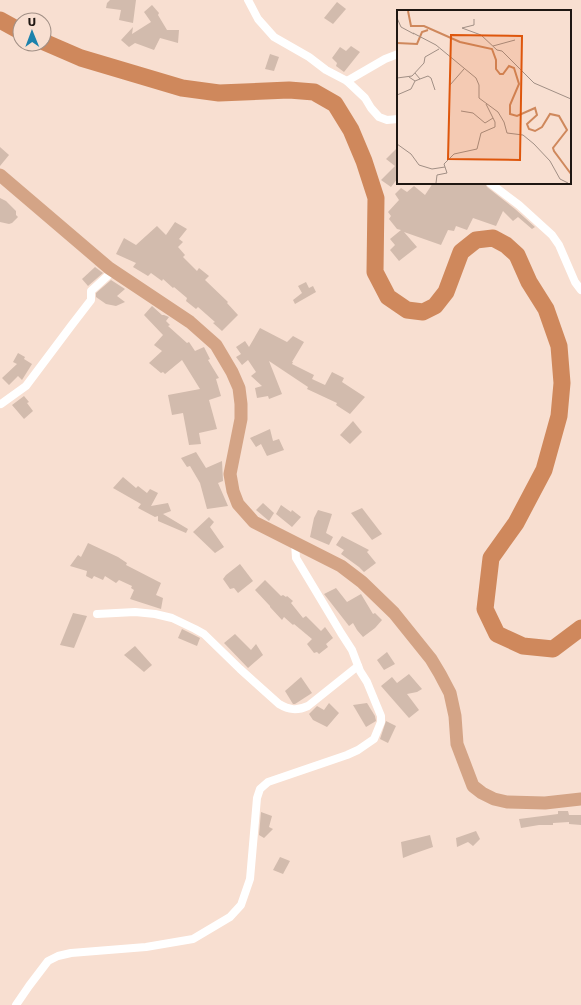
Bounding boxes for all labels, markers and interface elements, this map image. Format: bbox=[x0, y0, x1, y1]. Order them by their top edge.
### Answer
inset map bbox=[397, 10, 571, 184]
north arrow bbox=[12, 12, 52, 52]
text: U bbox=[27, 16, 36, 29]

